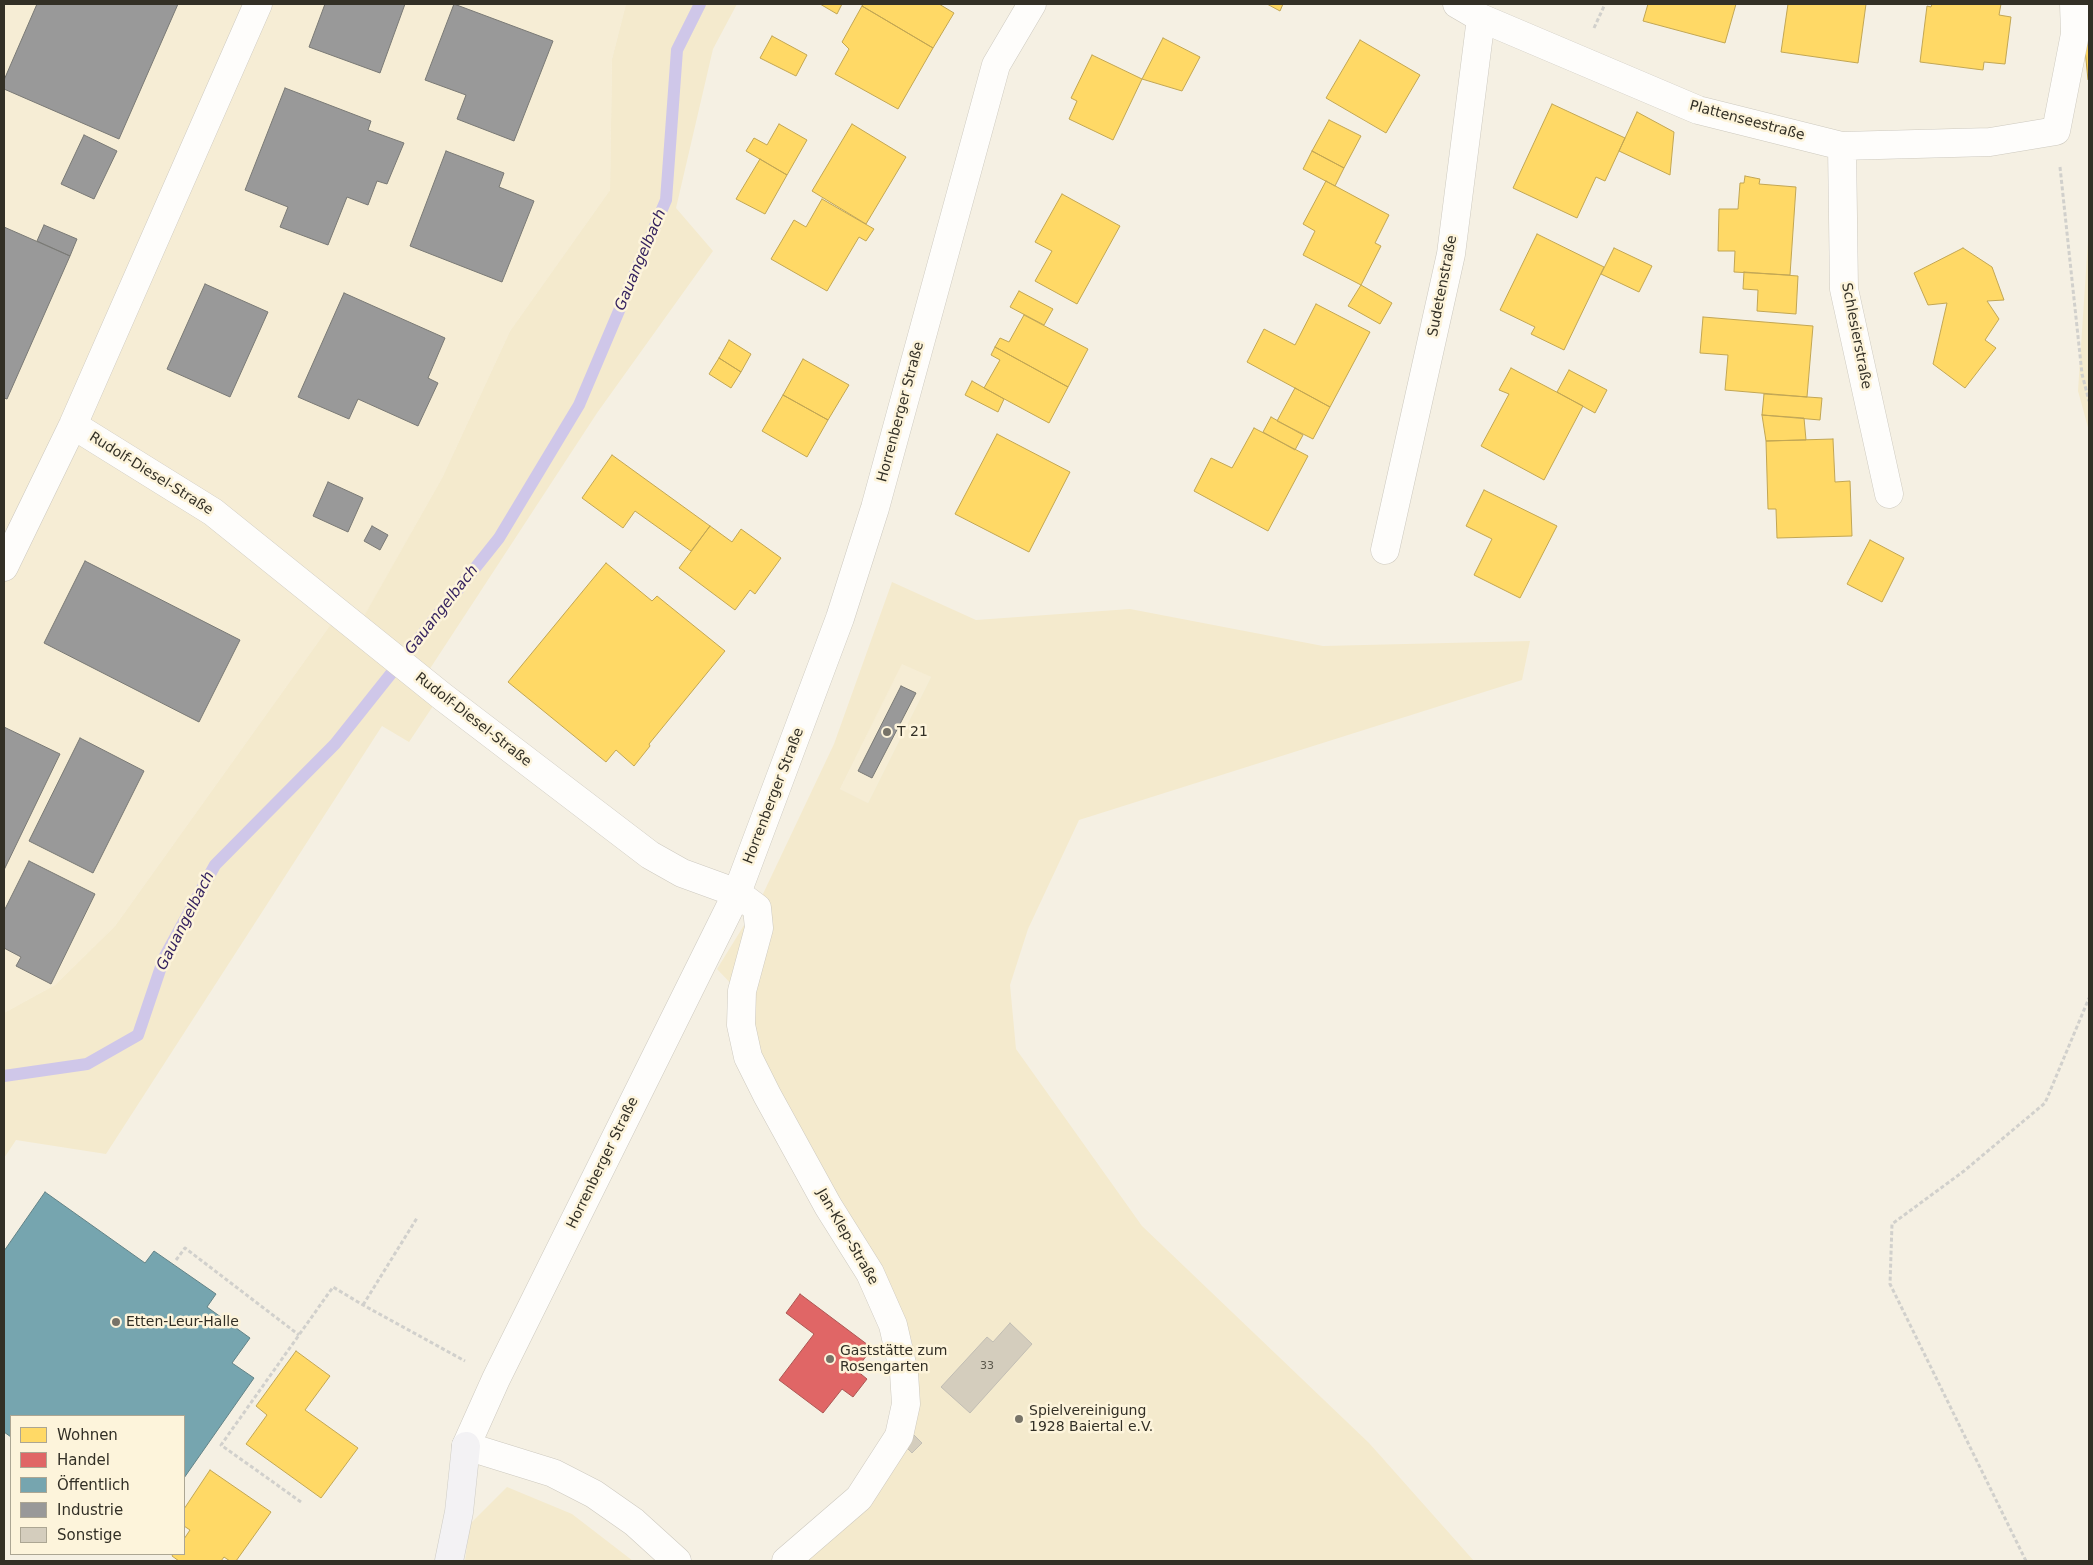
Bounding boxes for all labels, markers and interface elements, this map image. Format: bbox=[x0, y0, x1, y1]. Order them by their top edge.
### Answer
street label: Plattenseestraße bbox=[1688, 98, 1806, 144]
water label: Gauangelbach bbox=[612, 207, 670, 313]
street label: Sudetenstraße bbox=[1425, 234, 1461, 338]
street label: Schlesierstraße bbox=[1837, 281, 1875, 391]
street label: Horrenberger Straße bbox=[874, 340, 928, 484]
street label: Rudolf-Diesel-Straße bbox=[86, 429, 216, 519]
water label: Gauangelbach bbox=[402, 562, 482, 658]
street label: Rudolf-Diesel-Straße bbox=[412, 669, 534, 771]
place label: T 21 bbox=[897, 724, 928, 740]
street label: Horrenberger Straße bbox=[740, 726, 808, 866]
marker: T 21 bbox=[881, 726, 893, 738]
water label: Gauangelbach bbox=[153, 869, 219, 973]
street label: Horrenberger Straße bbox=[564, 1094, 642, 1232]
street label: Jan-Klep-Straße bbox=[813, 1186, 881, 1288]
place label: Etten-Leur-Halle bbox=[126, 1314, 239, 1330]
marker: Etten-Leur-Halle bbox=[110, 1316, 122, 1328]
place label: Gaststätte zum Rosengarten bbox=[840, 1343, 947, 1375]
marker: Gaststätte zum Rosengarten bbox=[824, 1353, 836, 1365]
house number: 33 bbox=[980, 1359, 994, 1373]
place label: Spielvereinigung 1928 Baiertal e.V. bbox=[1029, 1403, 1153, 1435]
marker: Spielvereinigung 1928 Baiertal e.V. bbox=[1013, 1413, 1025, 1425]
legend bbox=[10, 1415, 185, 1555]
text: Wohnen bbox=[57, 1426, 118, 1444]
text: Handel bbox=[57, 1451, 110, 1469]
text: Öffentlich bbox=[57, 1476, 130, 1494]
text: Industrie bbox=[57, 1501, 123, 1519]
text: Sonstige bbox=[57, 1526, 122, 1544]

